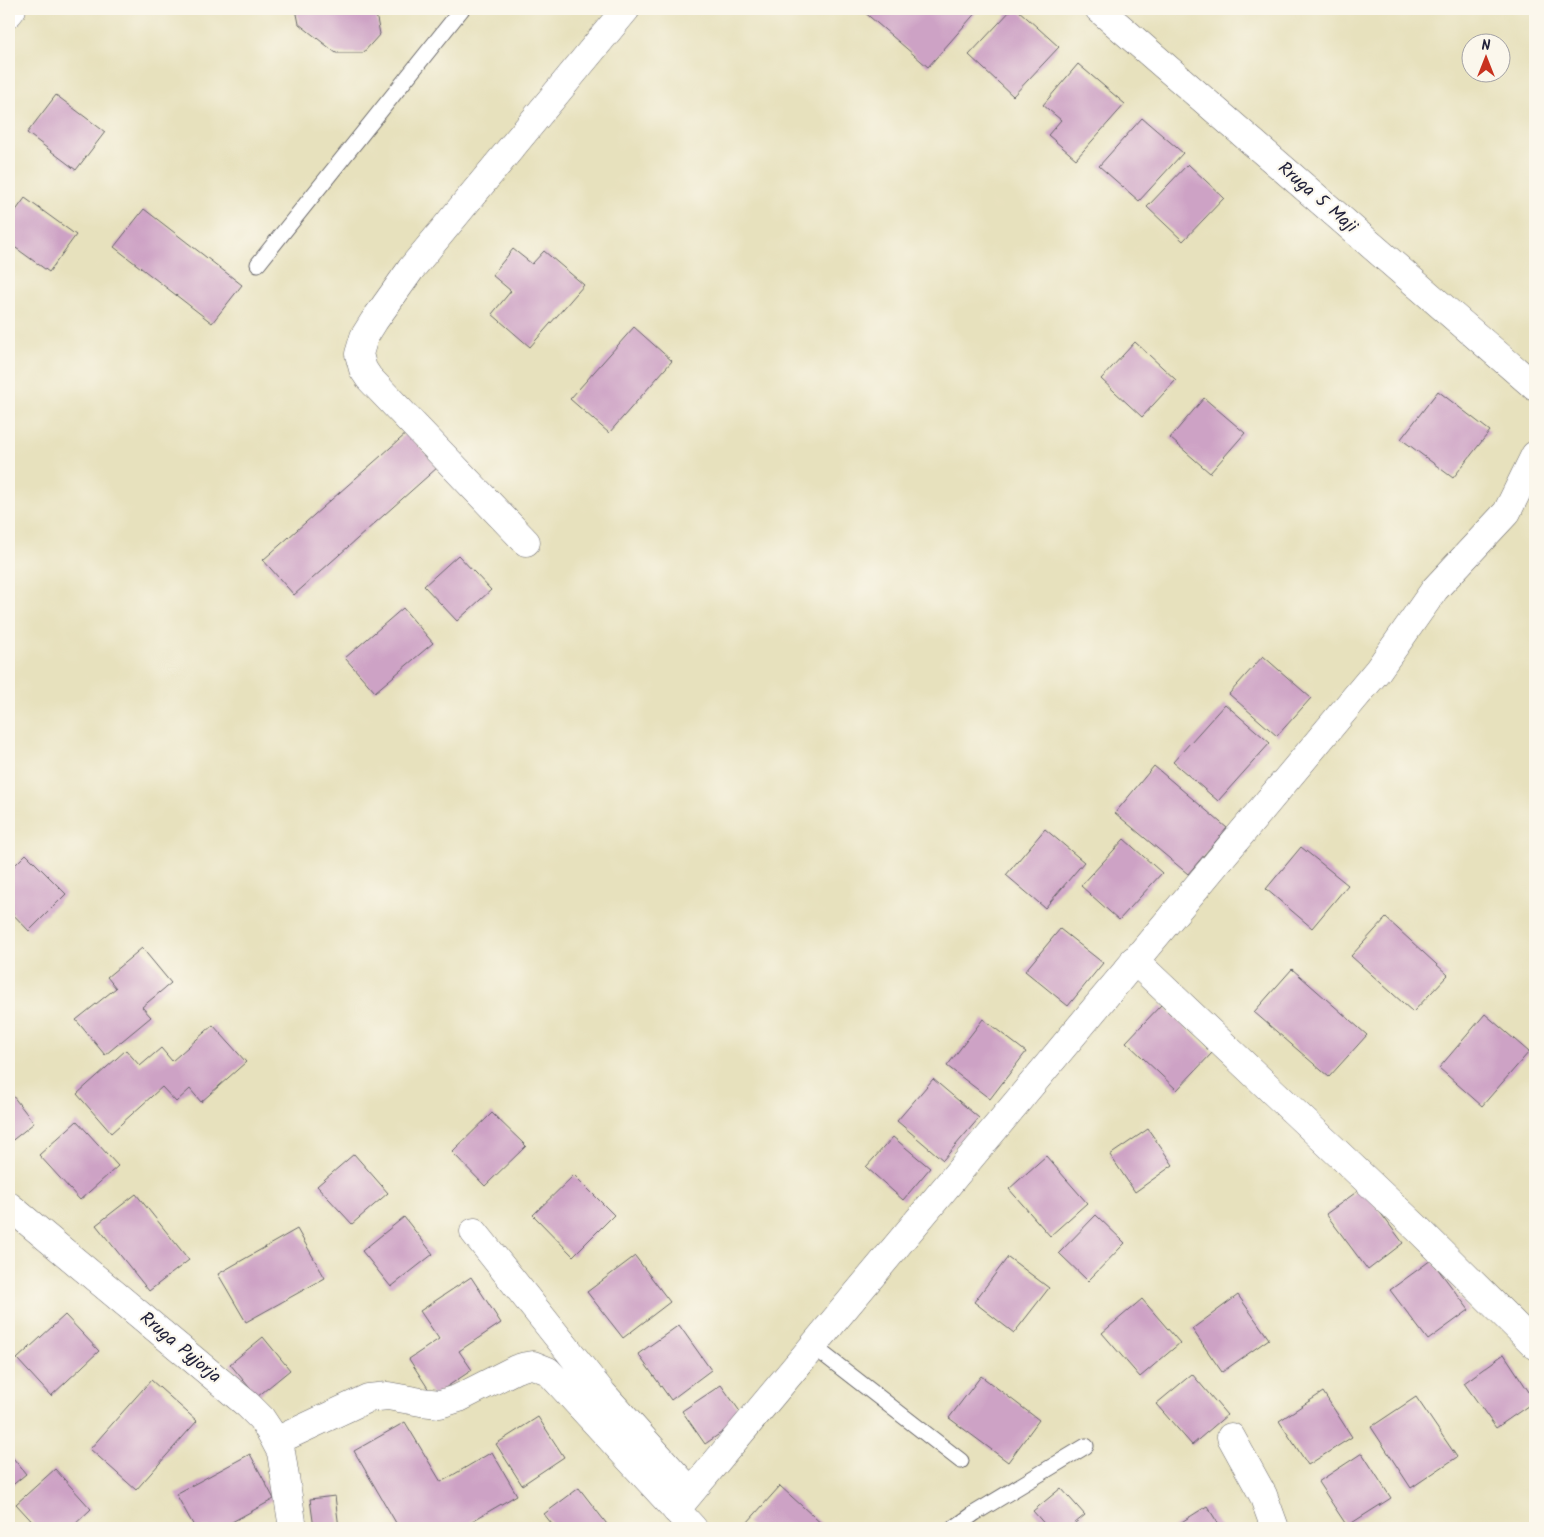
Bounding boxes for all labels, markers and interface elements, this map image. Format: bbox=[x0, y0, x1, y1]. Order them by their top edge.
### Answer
north arrow bbox=[1462, 32, 1512, 82]
text: N bbox=[1482, 35, 1491, 57]
street label: Rruga 5 Maji bbox=[1271, 155, 1364, 241]
street label: Rruga Pyjorja bbox=[133, 1305, 227, 1391]

